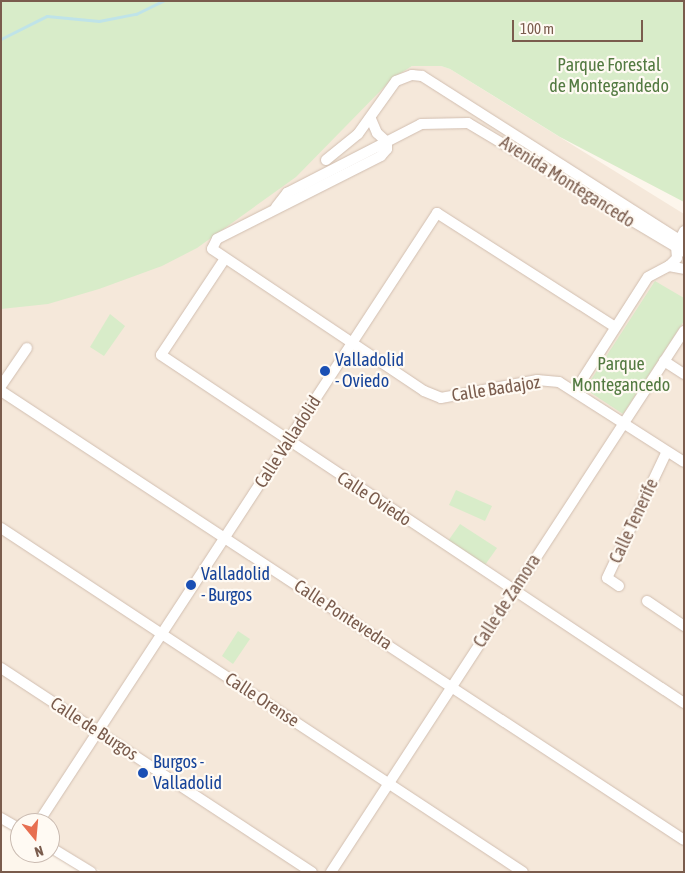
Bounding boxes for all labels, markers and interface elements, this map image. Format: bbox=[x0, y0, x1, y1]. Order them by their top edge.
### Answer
scale bar bbox=[515, 10, 646, 42]
text: 100 m bbox=[520, 20, 554, 37]
park label: Parque Forestal de Montegandedo bbox=[549, 55, 669, 98]
street label: Avenida Montegancedo bbox=[496, 132, 638, 232]
place label: Valladolid - Oviedo bbox=[335, 350, 404, 392]
park label: Parque Montegancedo bbox=[572, 354, 670, 396]
marker: Valladolid - Oviedo bbox=[319, 365, 331, 377]
street label: Calle Badajoz bbox=[450, 371, 542, 407]
street label: Calle Valladolid bbox=[250, 392, 326, 492]
street label: Calle Oviedo bbox=[333, 467, 415, 531]
street label: Calle Tenerife bbox=[605, 475, 663, 567]
street label: Calle de Zamora bbox=[469, 550, 545, 652]
place label: Valladolid - Burgos bbox=[201, 564, 270, 606]
street label: Calle Pontevedra bbox=[290, 575, 396, 655]
marker: Valladolid - Burgos bbox=[185, 579, 197, 591]
street label: Calle Orense bbox=[221, 668, 303, 732]
street label: Calle de Burgos bbox=[46, 693, 142, 765]
place label: Burgos - Valladolid bbox=[153, 752, 222, 794]
marker: Burgos - Valladolid bbox=[137, 767, 149, 779]
north arrow bbox=[10, 813, 60, 863]
text: N bbox=[33, 843, 45, 860]

